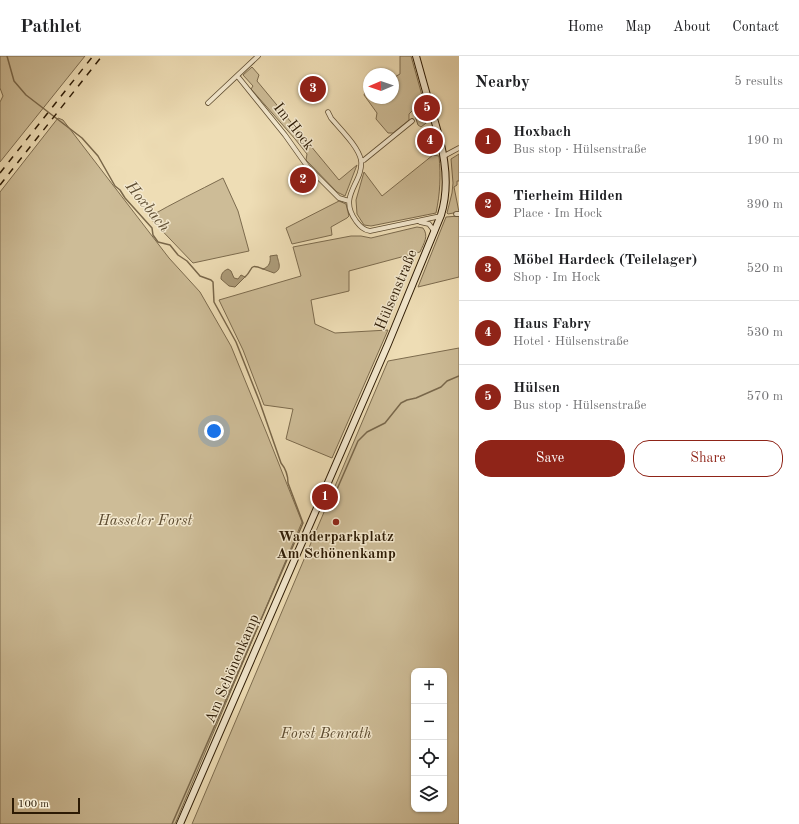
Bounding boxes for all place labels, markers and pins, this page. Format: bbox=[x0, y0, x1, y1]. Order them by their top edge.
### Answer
pin: 3 bbox=[300, 74, 326, 104]
pin: 5 bbox=[414, 93, 440, 123]
pin: 4 bbox=[417, 126, 443, 156]
pin: 2 bbox=[290, 165, 316, 195]
pin: 1 bbox=[312, 482, 338, 512]
marker: Wanderparkplatz Am Schönenkamp bbox=[331, 517, 341, 527]
place label: Wanderparkplatz Am Schönenkamp bbox=[276, 530, 396, 562]

